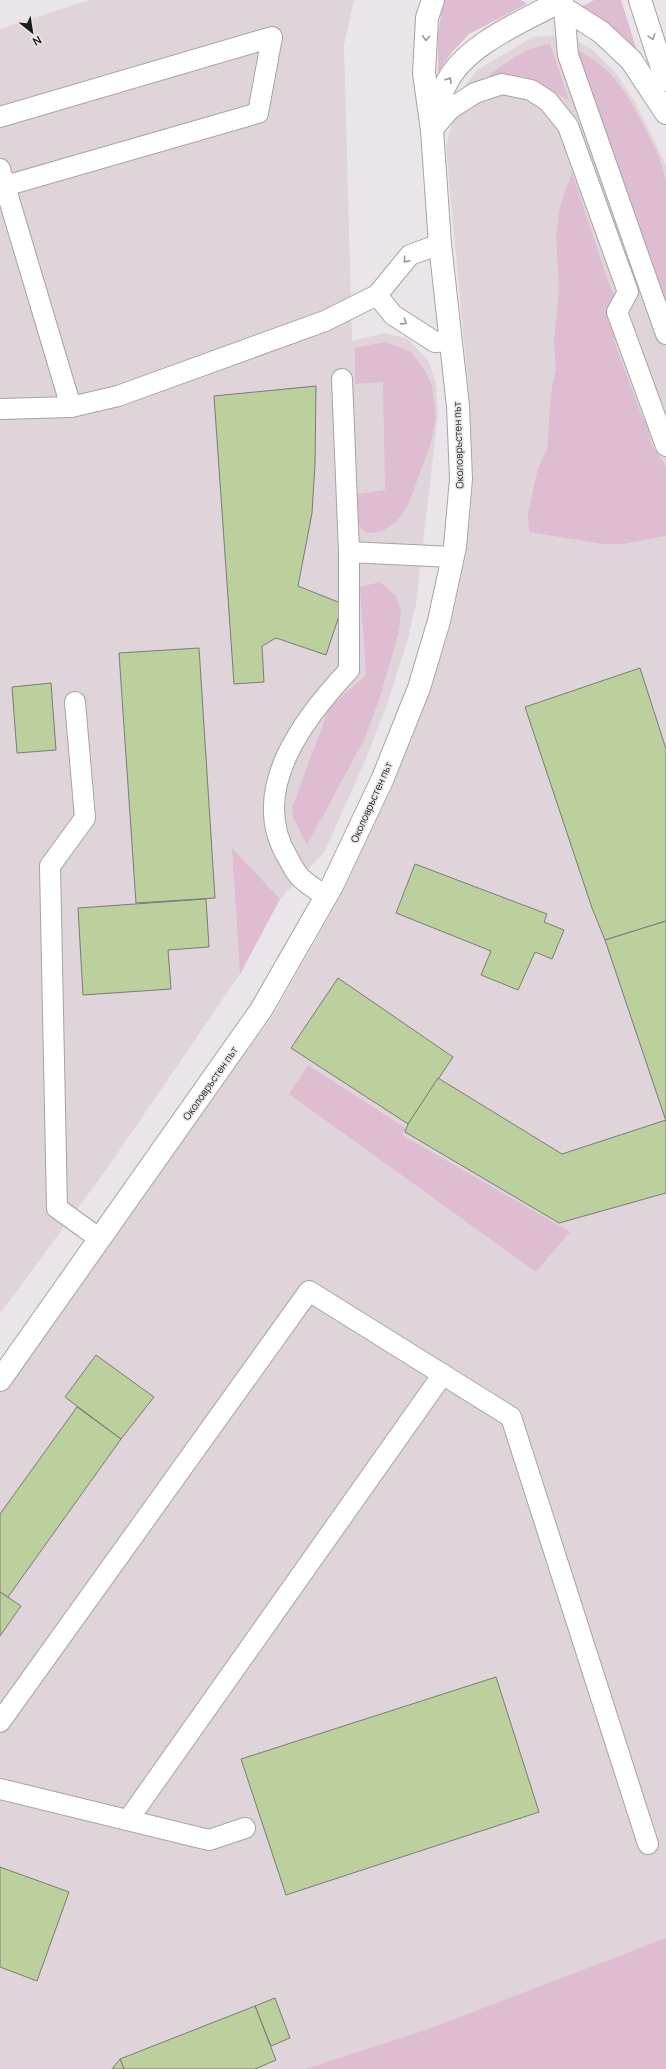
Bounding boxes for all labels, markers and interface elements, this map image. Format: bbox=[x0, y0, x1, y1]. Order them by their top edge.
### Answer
north arrow bbox=[12, 12, 52, 52]
text: N bbox=[30, 33, 44, 50]
one-way arrow bbox=[647, 33, 656, 40]
one-way arrow bbox=[422, 35, 431, 41]
one-way arrow bbox=[444, 77, 452, 84]
one-way arrow bbox=[403, 255, 410, 263]
one-way arrow bbox=[400, 317, 407, 325]
street label: Околовръстен път bbox=[449, 401, 467, 489]
street label: Околовръстен път bbox=[347, 759, 395, 845]
street label: Околовръстен път bbox=[179, 1043, 241, 1123]

